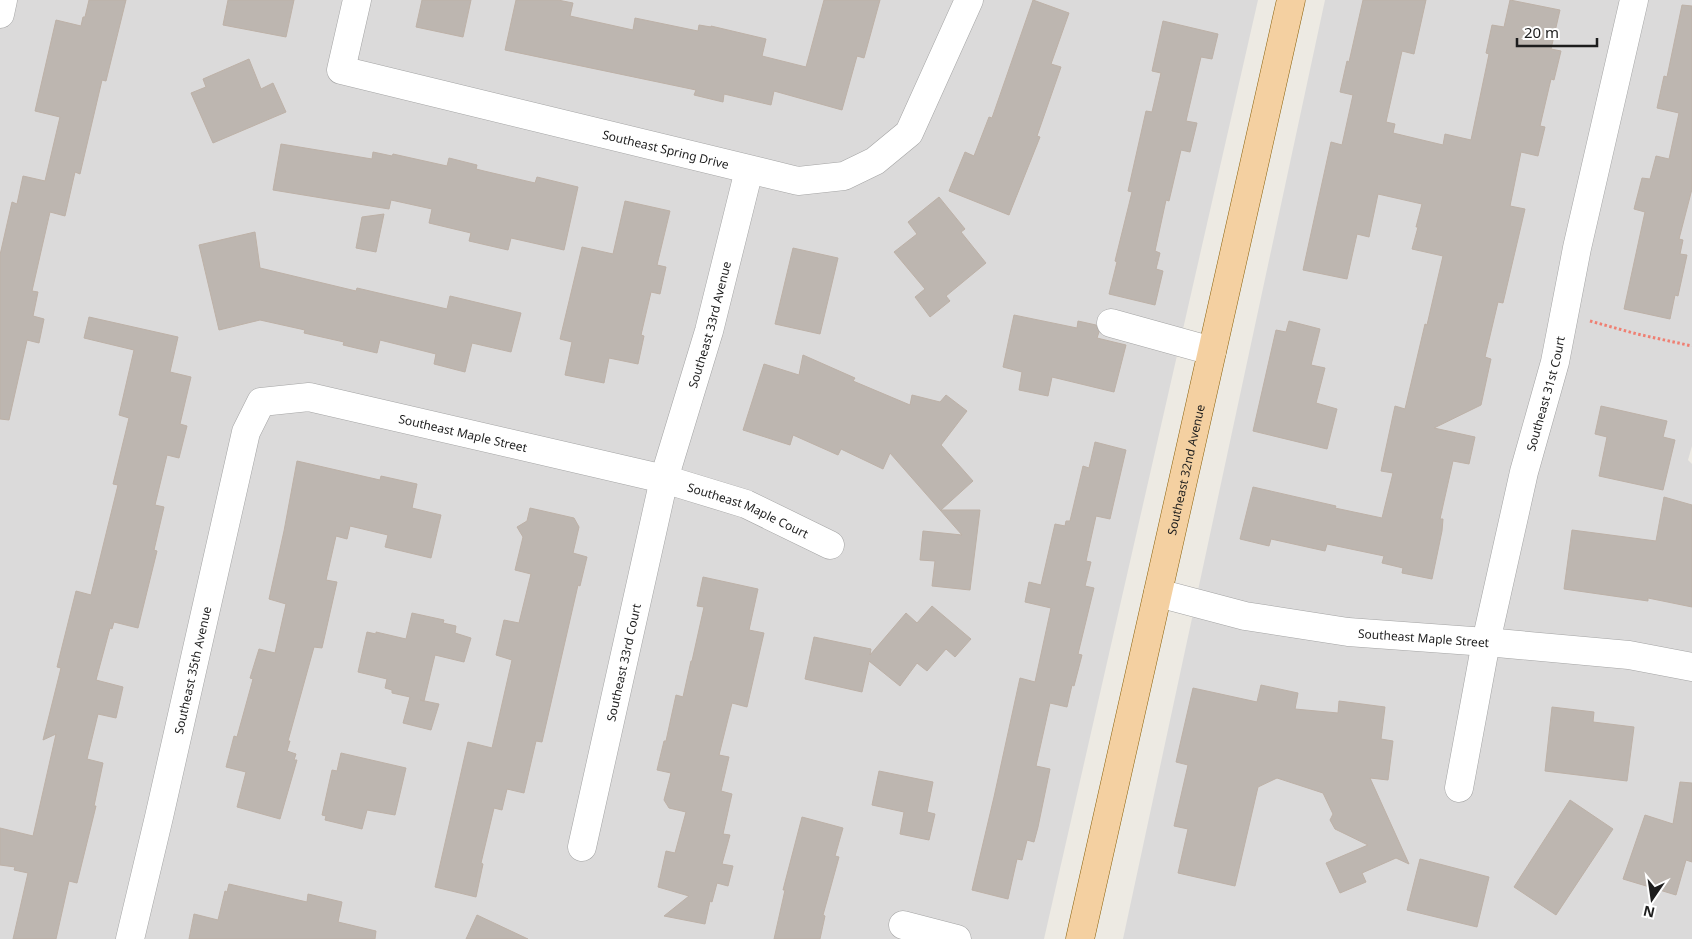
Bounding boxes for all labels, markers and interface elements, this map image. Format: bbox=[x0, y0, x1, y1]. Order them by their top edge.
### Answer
scale bar bbox=[1517, 15, 1597, 47]
text: 20 m bbox=[1524, 22, 1559, 42]
street label: Southeast Spring Drive bbox=[601, 125, 731, 172]
street label: Southeast 33rd Avenue bbox=[684, 259, 735, 390]
street label: Southeast 31st Court bbox=[1522, 334, 1568, 453]
street label: Southeast 32nd Avenue bbox=[1163, 402, 1208, 537]
street label: Southeast Maple Street bbox=[397, 410, 530, 456]
street label: Southeast Maple Court bbox=[685, 478, 812, 542]
street label: Southeast 33rd Court bbox=[602, 601, 645, 723]
street label: Southeast 35th Avenue bbox=[170, 604, 215, 736]
street label: Southeast Maple Street bbox=[1357, 624, 1491, 651]
north arrow bbox=[1627, 874, 1677, 924]
text: N bbox=[1641, 902, 1657, 923]

